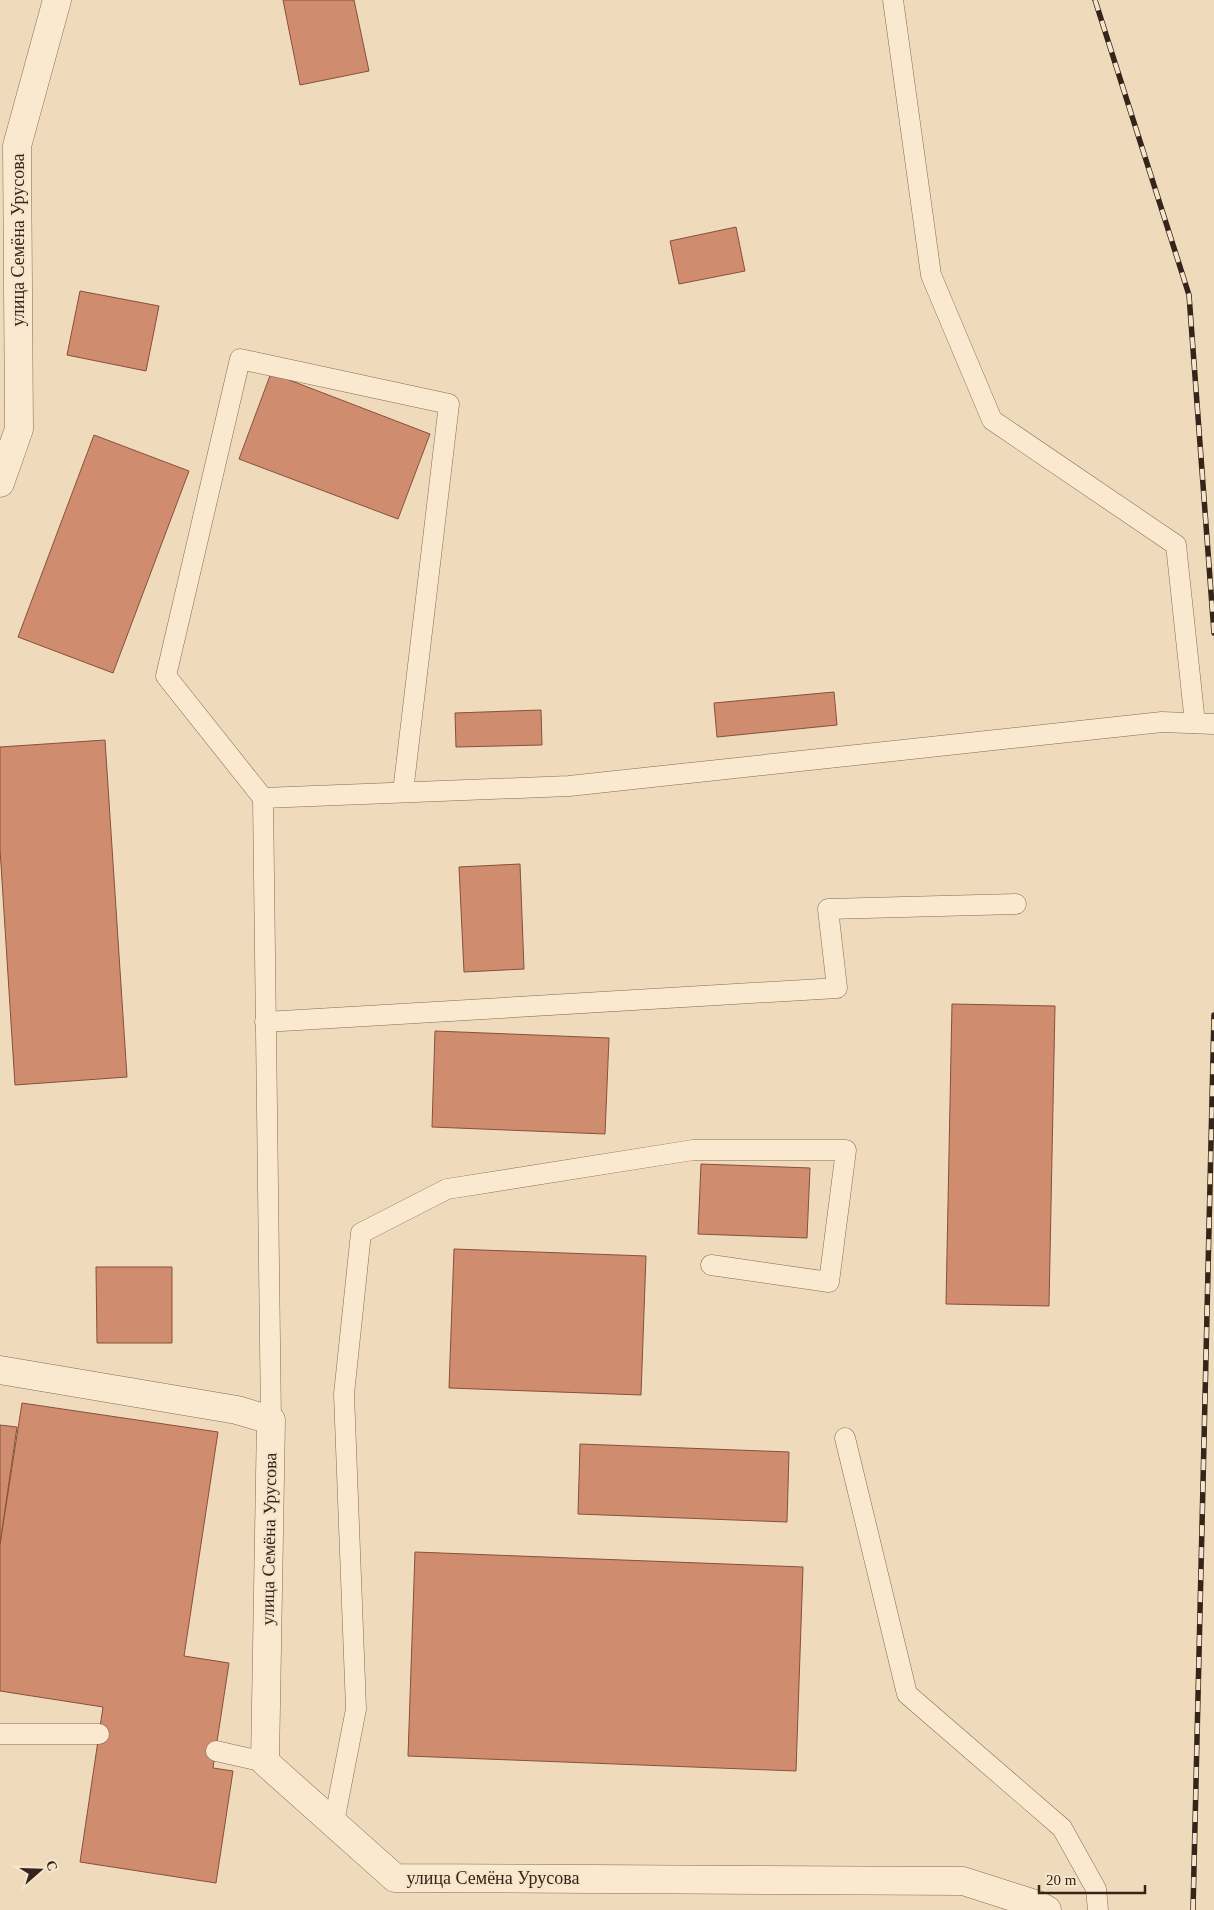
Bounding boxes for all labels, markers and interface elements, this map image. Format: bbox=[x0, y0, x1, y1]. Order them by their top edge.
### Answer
street label: улица Семёна Урусова bbox=[8, 154, 28, 326]
street label: улица Семёна Урусова bbox=[257, 1452, 281, 1626]
north arrow bbox=[15, 1845, 65, 1895]
text: С bbox=[43, 1858, 61, 1873]
scale bar bbox=[1039, 1862, 1145, 1894]
street label: улица Семёна Урусова bbox=[407, 1868, 579, 1888]
text: 20 m bbox=[1046, 1872, 1077, 1888]

